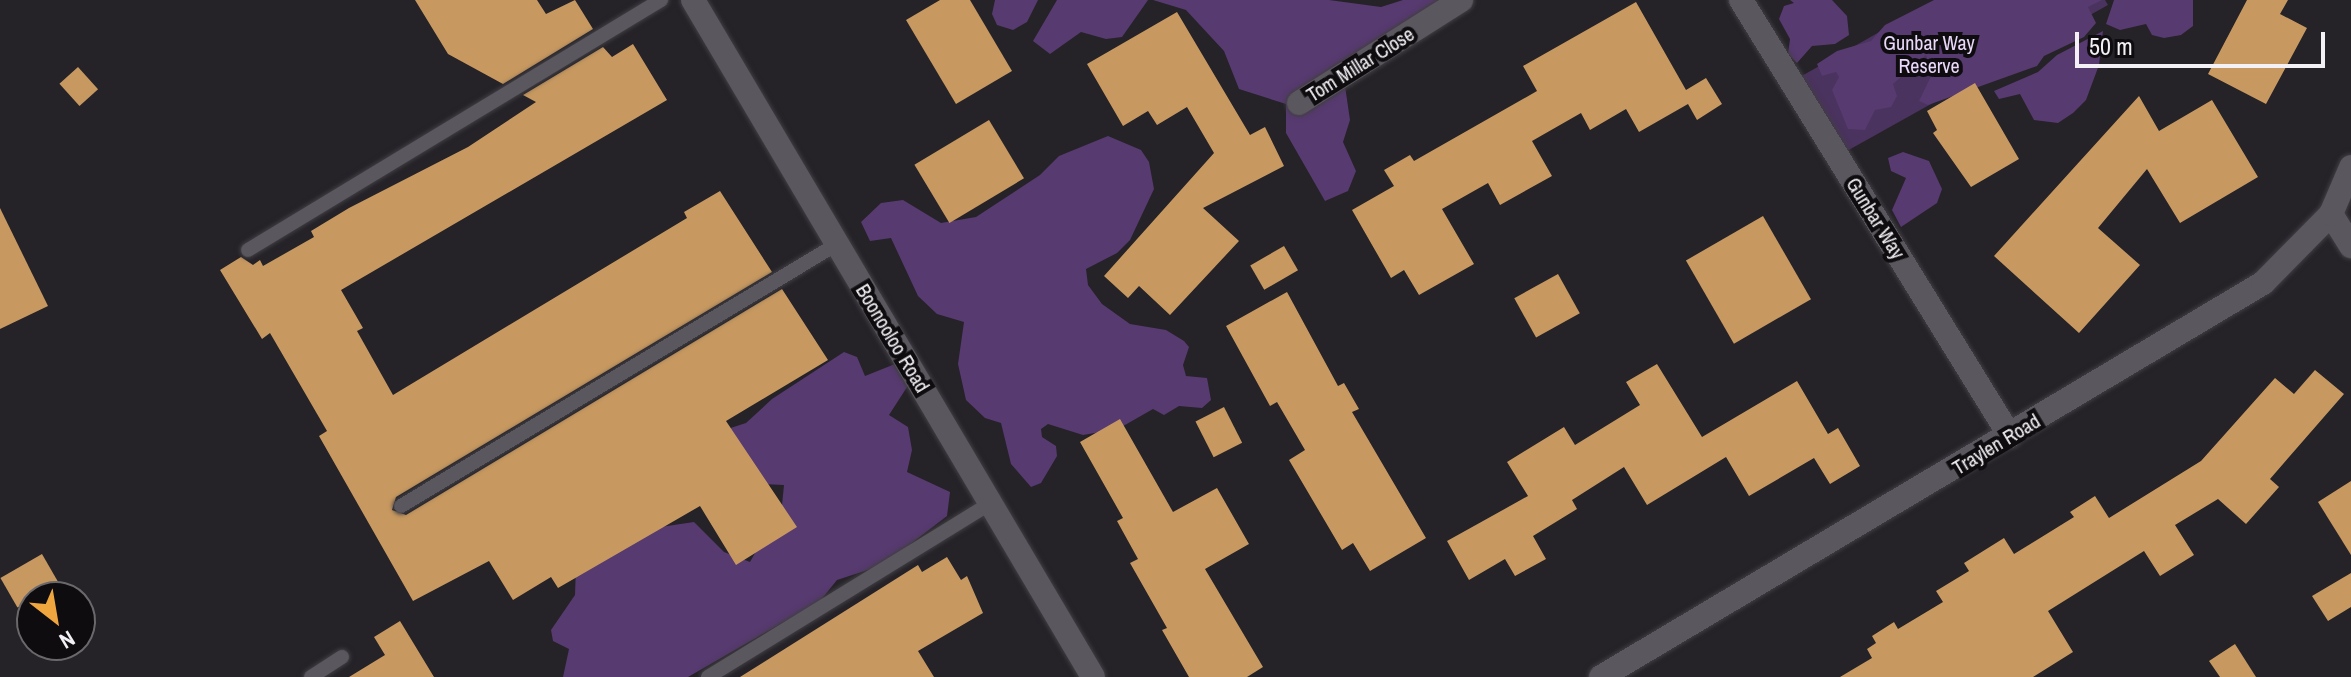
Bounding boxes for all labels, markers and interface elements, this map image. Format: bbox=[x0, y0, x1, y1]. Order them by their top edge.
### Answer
scale bar bbox=[2079, 16, 2329, 66]
street label: Tom Millar Close bbox=[1302, 21, 1418, 107]
text: 50 m bbox=[2089, 30, 2133, 62]
park label: Gunbar Way Reserve bbox=[1883, 31, 1975, 78]
street label: Gunbar Way bbox=[1842, 173, 1910, 263]
street label: Boonooloo Road bbox=[851, 279, 935, 397]
street label: Traylen Road bbox=[1948, 409, 2044, 479]
north arrow bbox=[16, 581, 96, 661]
text: N bbox=[54, 624, 81, 656]

